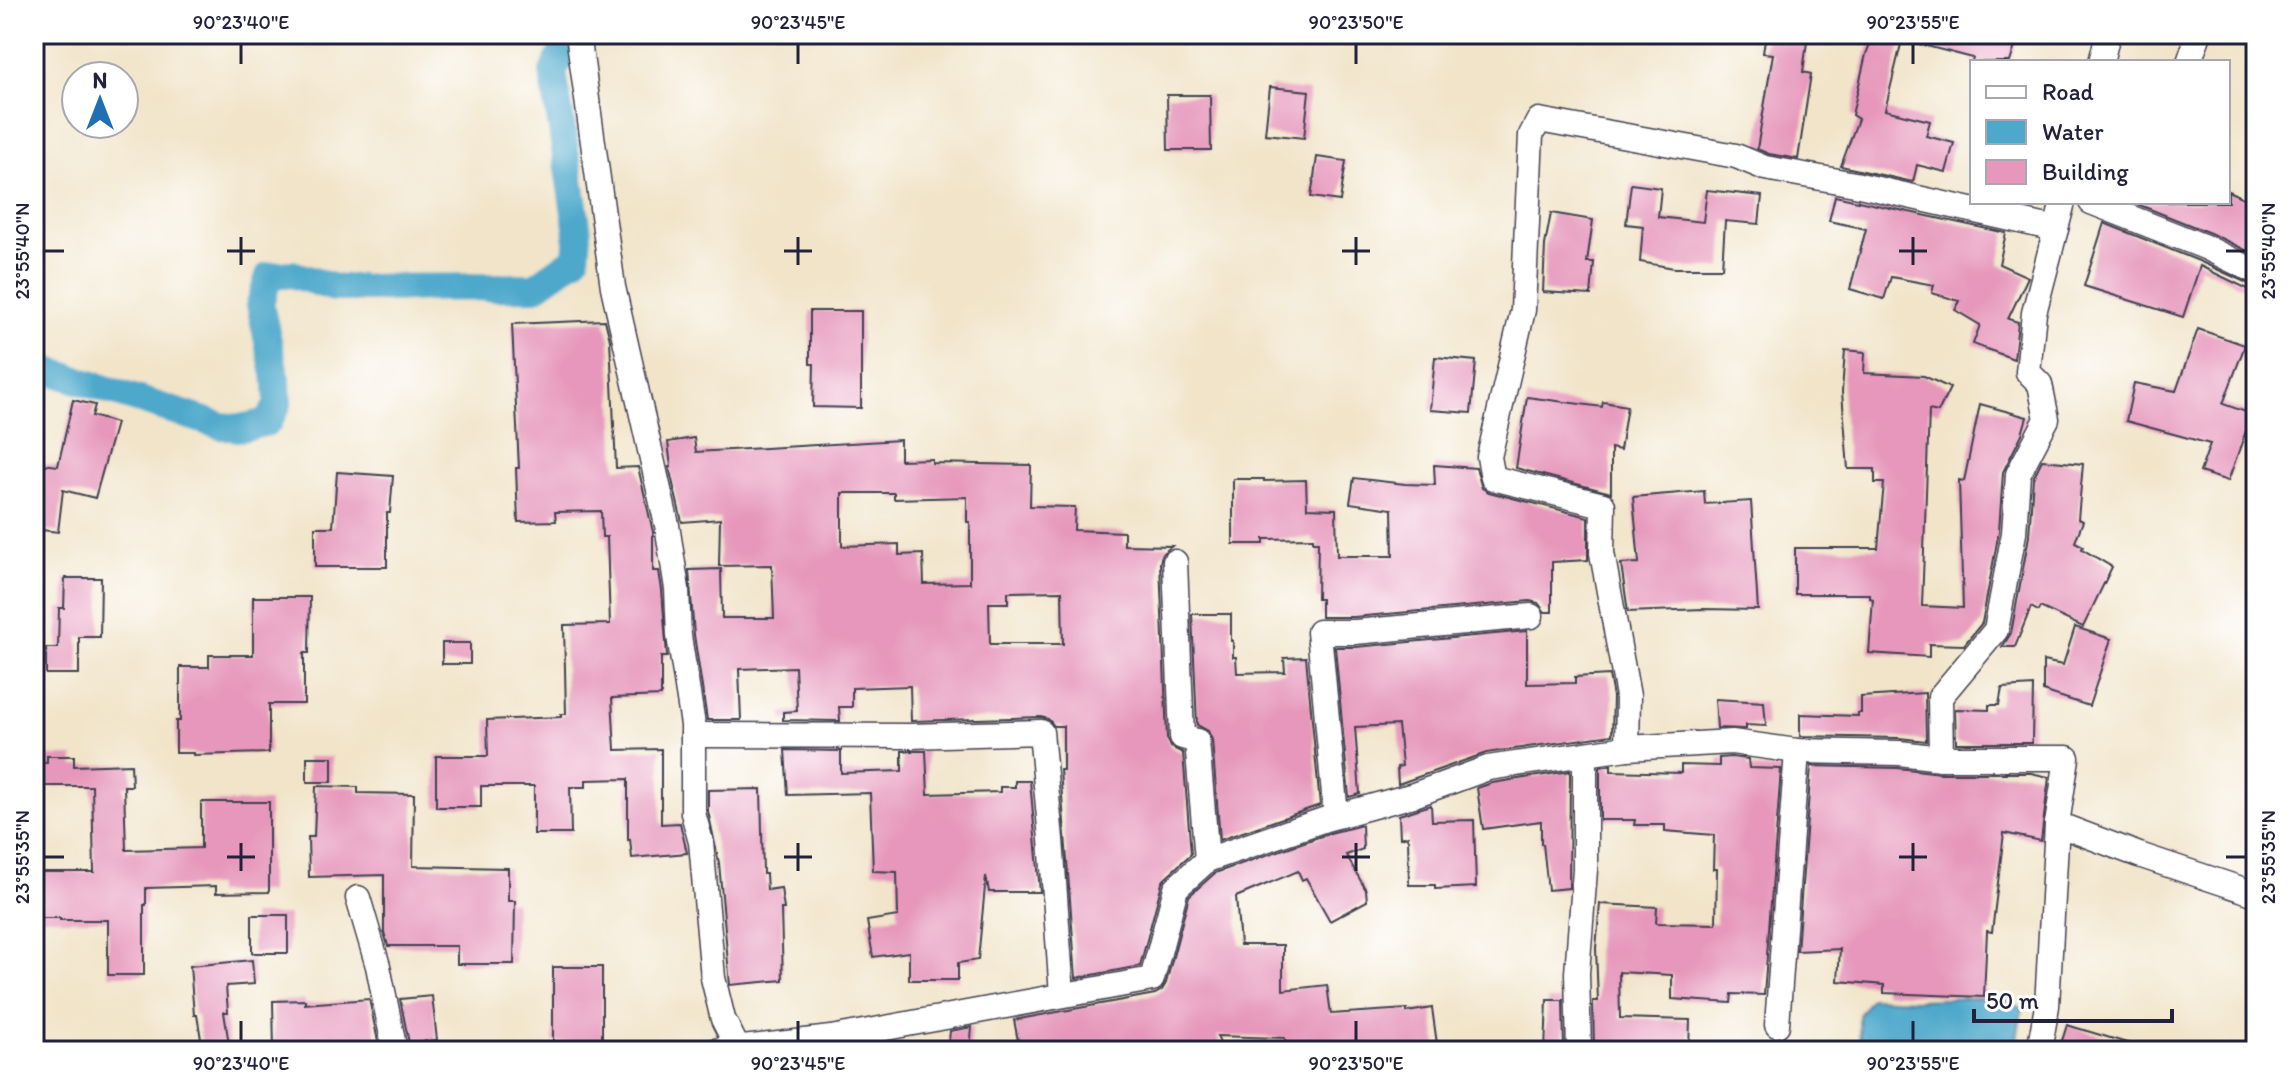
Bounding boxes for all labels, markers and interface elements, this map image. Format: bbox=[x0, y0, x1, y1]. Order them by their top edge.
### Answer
text: 90°23'40"E bbox=[193, 10, 289, 34]
text: 90°23'45"E bbox=[751, 10, 845, 34]
text: 90°23'50"E bbox=[1309, 10, 1403, 34]
text: 90°23'55"E bbox=[1866, 10, 1960, 34]
north arrow bbox=[60, 60, 140, 140]
legend bbox=[1970, 60, 2230, 204]
text: N bbox=[93, 67, 107, 94]
text: Road bbox=[2042, 77, 2094, 106]
text: Water bbox=[2042, 117, 2104, 146]
text: Building bbox=[2042, 157, 2129, 186]
text: 23°55'40"N bbox=[10, 202, 34, 300]
text: 23°55'40"N bbox=[2256, 202, 2280, 300]
text: 23°55'35"N bbox=[10, 810, 34, 904]
text: 23°55'35"N bbox=[2256, 810, 2280, 904]
scale bar bbox=[1974, 973, 2172, 1023]
text: 50 m bbox=[1986, 986, 2039, 1015]
text: 90°23'40"E bbox=[193, 1051, 289, 1075]
text: 90°23'45"E bbox=[751, 1051, 845, 1075]
text: 90°23'50"E bbox=[1309, 1051, 1403, 1075]
text: 90°23'55"E bbox=[1866, 1051, 1960, 1075]

